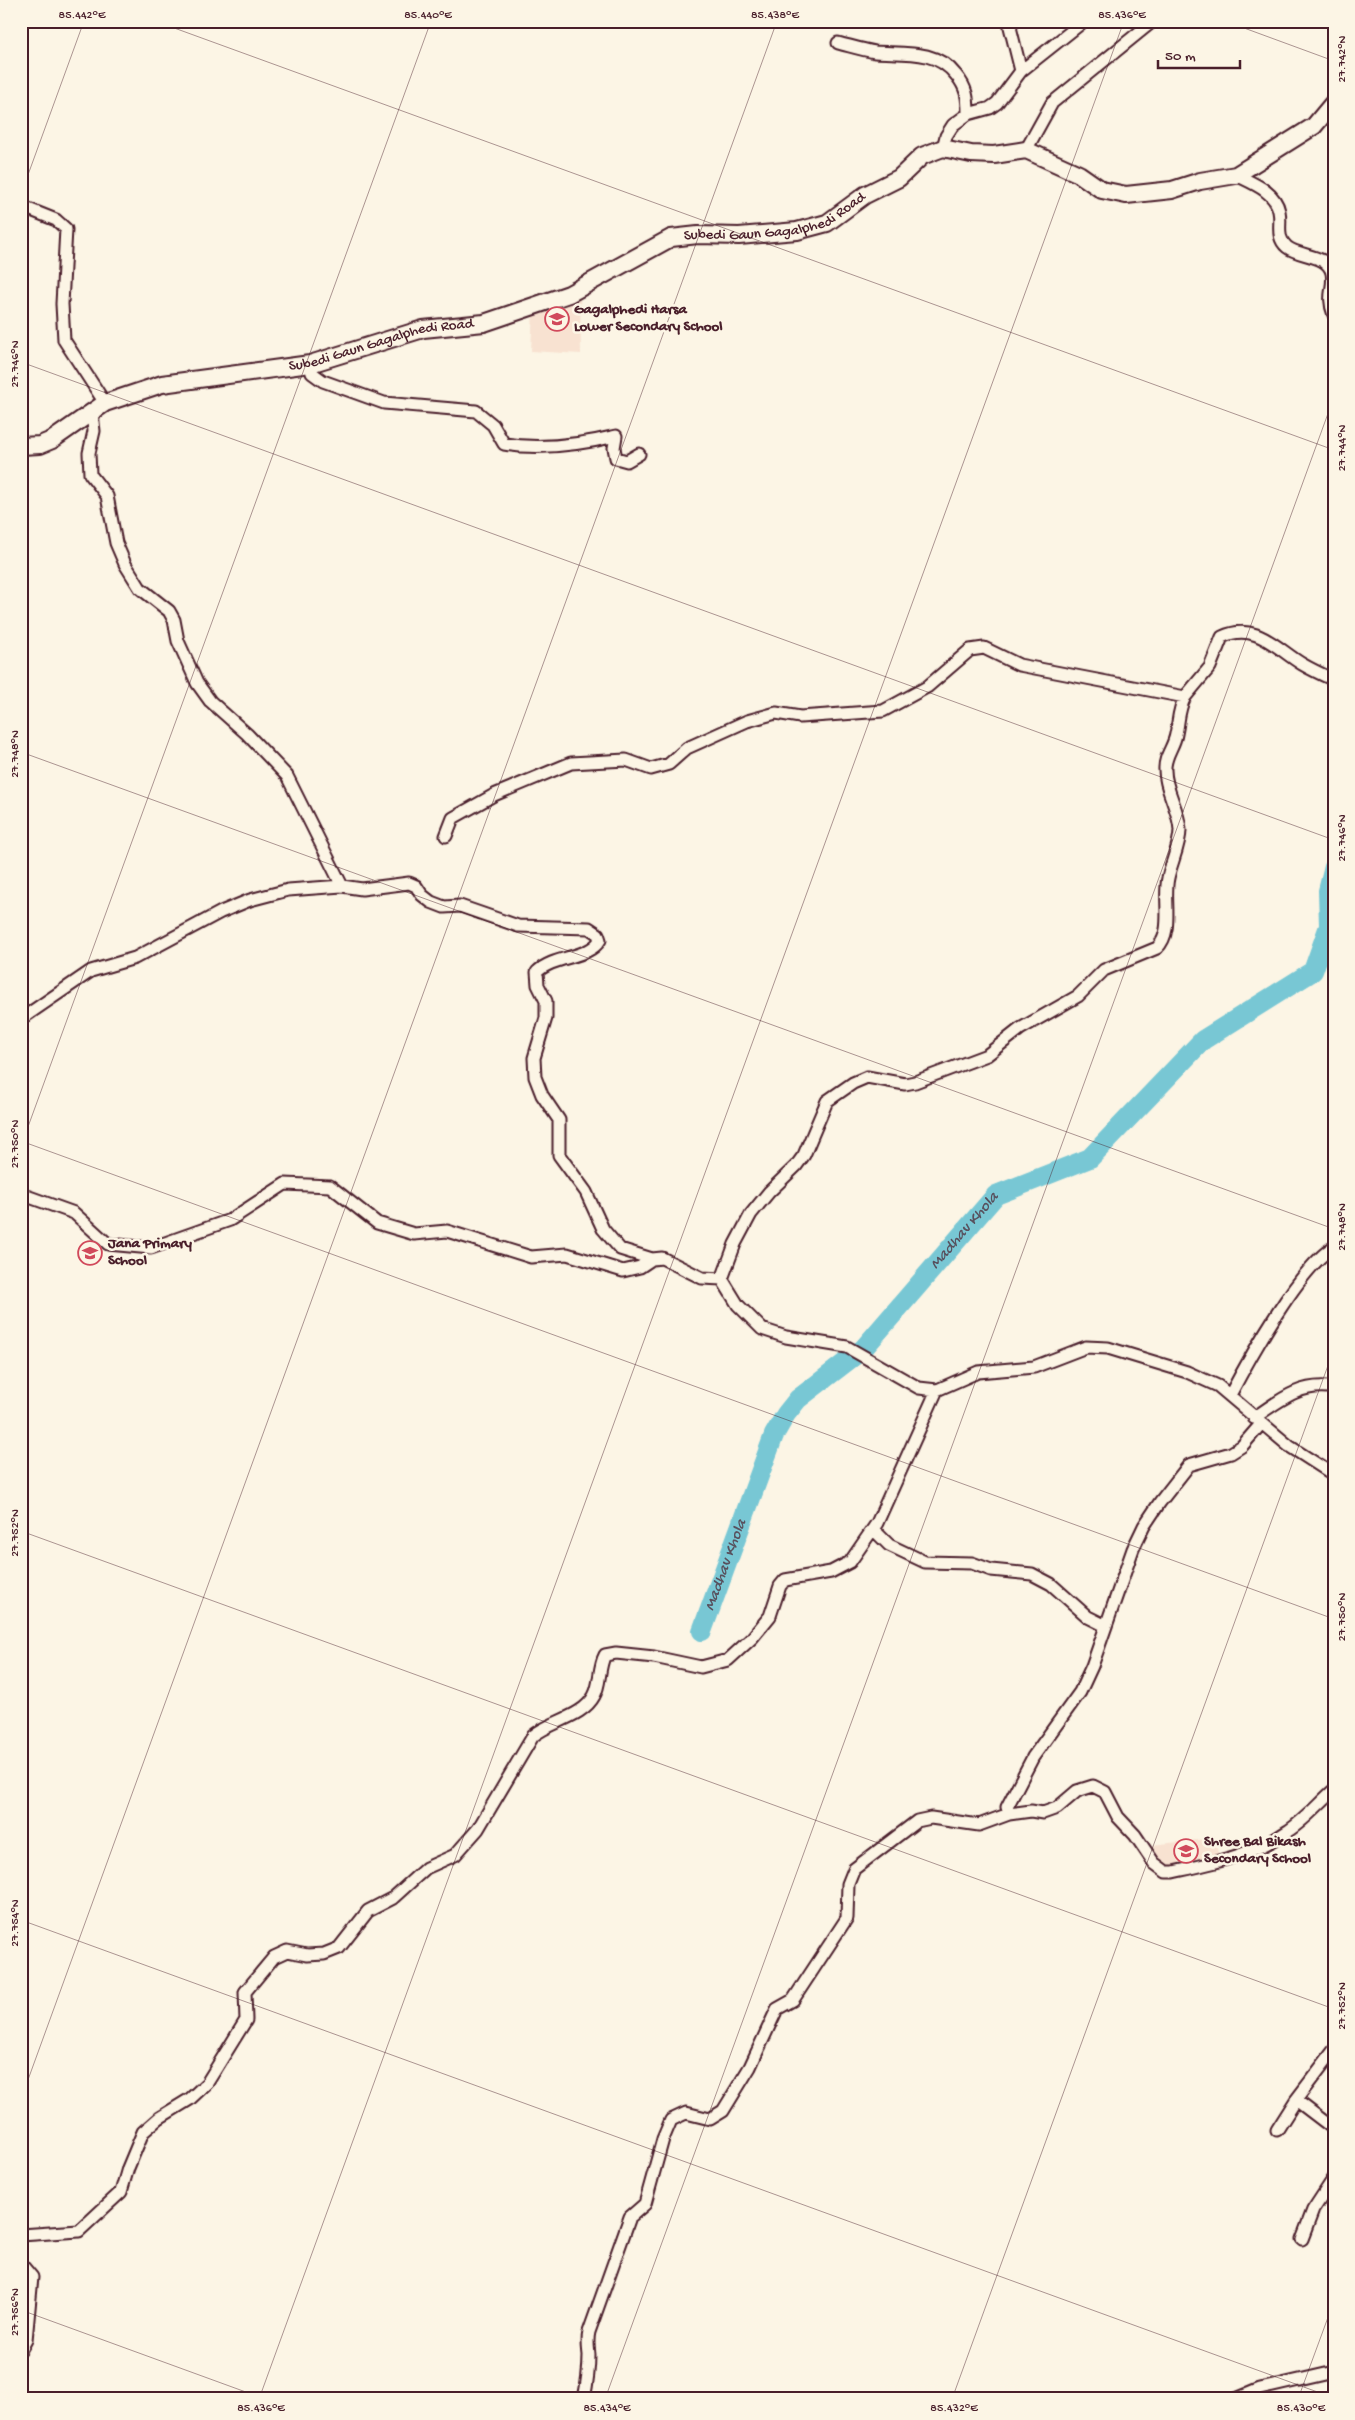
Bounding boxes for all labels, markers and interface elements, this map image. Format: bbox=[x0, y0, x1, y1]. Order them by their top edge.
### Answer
text: 85.442°E bbox=[59, 9, 106, 23]
text: 85.440°E bbox=[404, 9, 452, 23]
text: 85.438°E bbox=[751, 9, 800, 23]
text: 85.436°E bbox=[1098, 9, 1146, 23]
text: 27.742°N bbox=[1336, 35, 1350, 82]
scale bar bbox=[1158, 38, 1240, 70]
text: 50 m bbox=[1165, 48, 1196, 66]
street label: Subedi Gaun Gagalphedi Road bbox=[683, 188, 870, 246]
place label: Gagalphedi Harsa Lower Secondary School bbox=[574, 301, 723, 336]
school or university icon: Gagalphedi Harsa Lower Secondary School bbox=[544, 306, 570, 332]
street label: Subedi Gaun Gagalphedi Road bbox=[288, 315, 476, 376]
text: 27.746°N bbox=[9, 340, 23, 388]
text: 27.744°N bbox=[1336, 424, 1350, 471]
text: 27.748°N bbox=[9, 730, 23, 778]
text: 27.746°N bbox=[1336, 814, 1350, 862]
text: 27.750°N bbox=[9, 1120, 23, 1168]
water label: Madhav Khola bbox=[926, 1188, 1004, 1274]
text: 27.748°N bbox=[1336, 1203, 1350, 1251]
place label: Jana Primary School bbox=[107, 1235, 192, 1270]
school or university icon: Jana Primary School bbox=[77, 1240, 103, 1266]
text: 27.752°N bbox=[9, 1509, 23, 1557]
water label: Madhav Khola bbox=[701, 1516, 752, 1614]
text: 27.750°N bbox=[1336, 1593, 1350, 1641]
place label: Shree Bal Bikash Secondary School bbox=[1204, 1833, 1312, 1868]
school or university icon: Shree Bal Bikash Secondary School bbox=[1173, 1838, 1199, 1864]
text: 27.754°N bbox=[9, 1899, 23, 1947]
text: 27.752°N bbox=[1336, 1982, 1350, 2030]
text: 27.756°N bbox=[9, 2288, 23, 2336]
text: 85.436°E bbox=[237, 2402, 285, 2416]
text: 85.434°E bbox=[583, 2402, 631, 2416]
text: 85.432°E bbox=[930, 2402, 978, 2416]
text: 85.430°E bbox=[1277, 2402, 1326, 2416]

